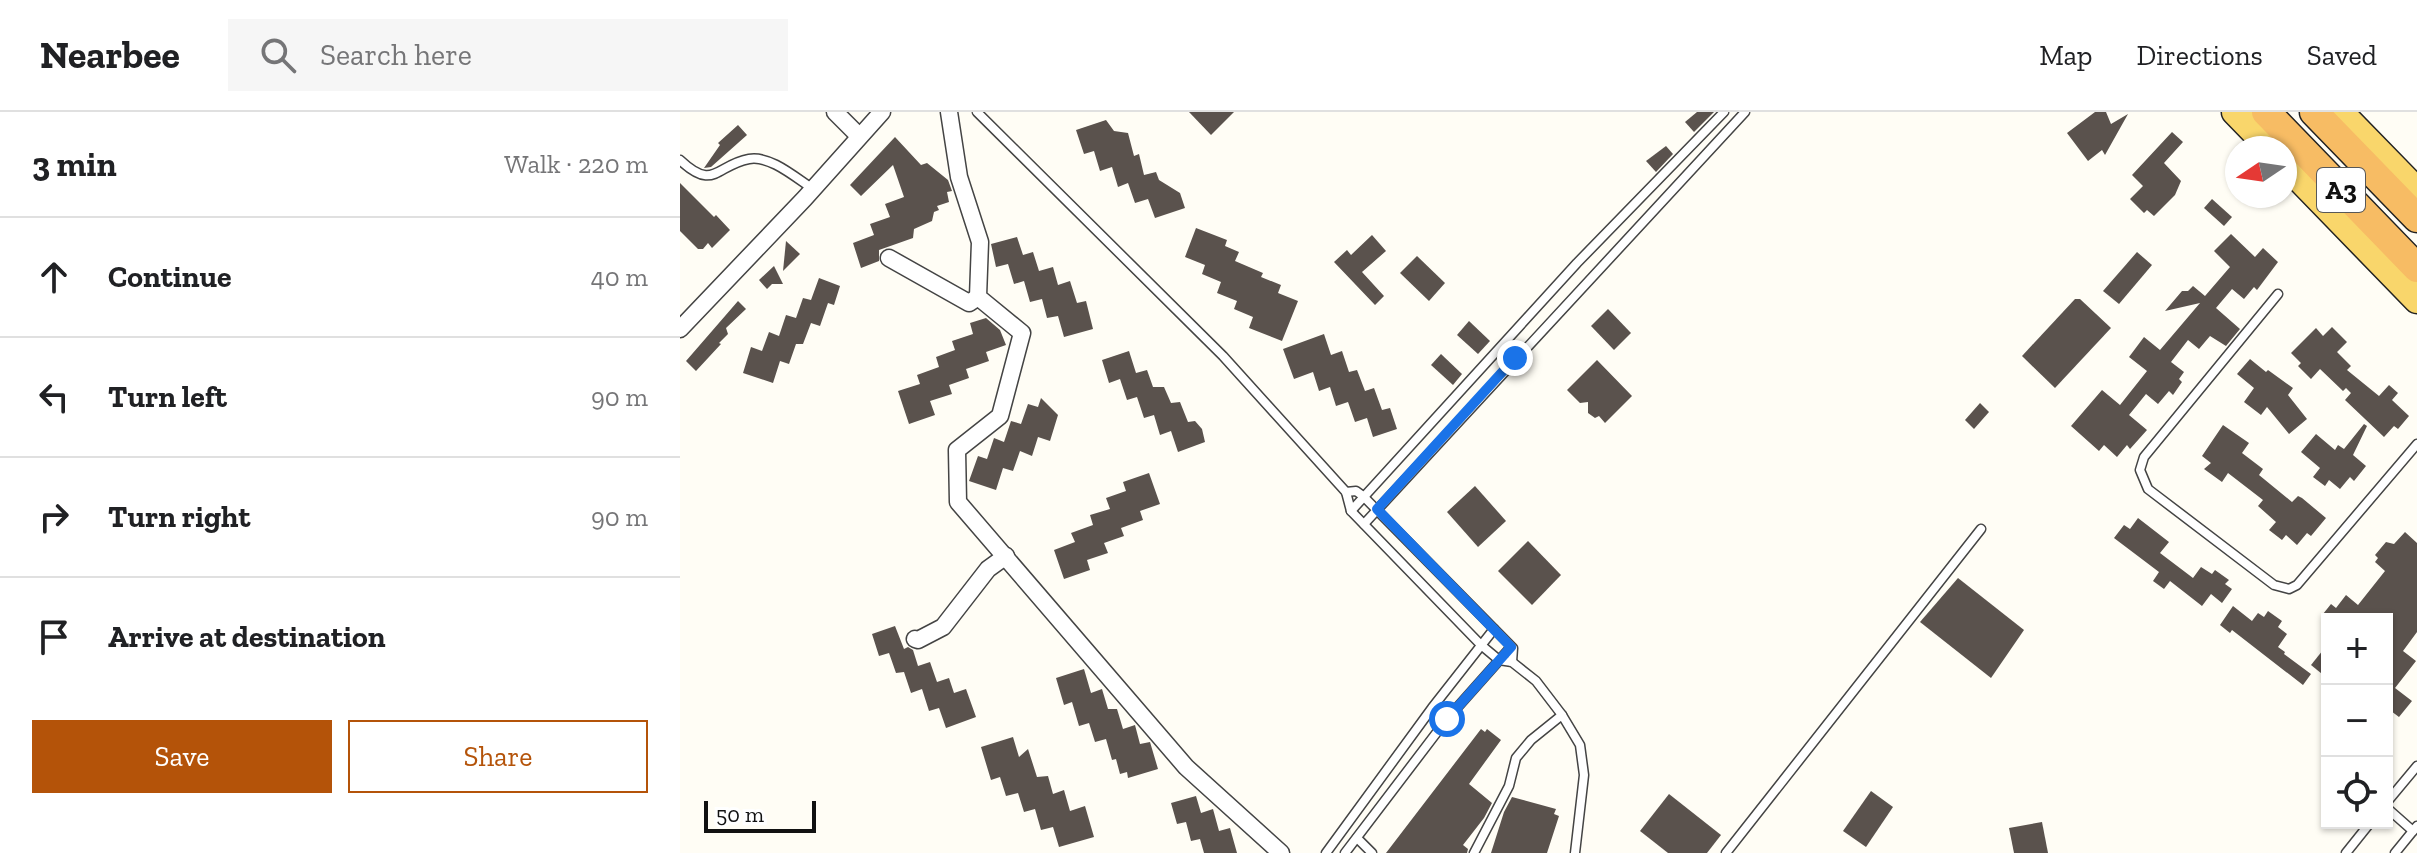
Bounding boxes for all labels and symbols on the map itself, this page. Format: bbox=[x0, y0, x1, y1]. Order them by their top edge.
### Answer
north arrow bbox=[2225, 136, 2297, 208]
road number: A3 bbox=[2317, 168, 2365, 212]
route end bbox=[1497, 340, 1533, 376]
route start bbox=[1429, 701, 1465, 737]
scale bar bbox=[704, 797, 816, 833]

